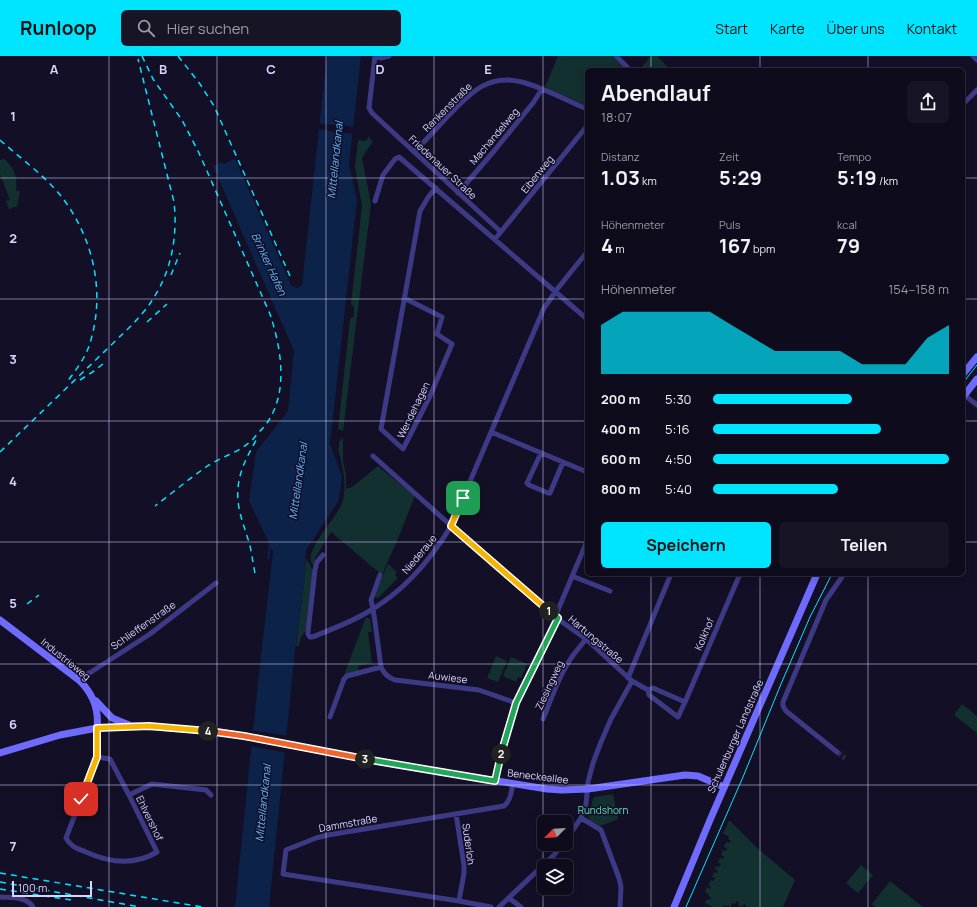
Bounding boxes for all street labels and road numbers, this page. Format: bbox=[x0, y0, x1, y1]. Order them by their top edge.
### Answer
street label: Rankenstraße bbox=[419, 79, 475, 135]
street label: Machandelweg bbox=[466, 105, 522, 167]
street label: Friedenauer Straße bbox=[406, 132, 480, 202]
street label: Eibenweg bbox=[517, 152, 557, 196]
street label: Wendehagen bbox=[393, 379, 433, 441]
street label: Niederaue bbox=[398, 531, 440, 577]
street label: Schlieffenstraße bbox=[108, 597, 178, 653]
street label: Hartungstraße bbox=[566, 612, 627, 666]
street label: Kolkhof bbox=[691, 615, 717, 652]
street label: Industrieweg bbox=[38, 635, 94, 683]
street label: Ziesingweg bbox=[531, 658, 567, 712]
street label: Auwiese bbox=[428, 668, 468, 686]
street label: Schulenburger Landstraße bbox=[704, 677, 766, 795]
street label: Beneckeallee bbox=[507, 765, 570, 787]
street label: Ehlvershof bbox=[133, 793, 167, 843]
street label: Dammstraße bbox=[318, 811, 379, 835]
street label: Suderloh bbox=[459, 822, 479, 866]

